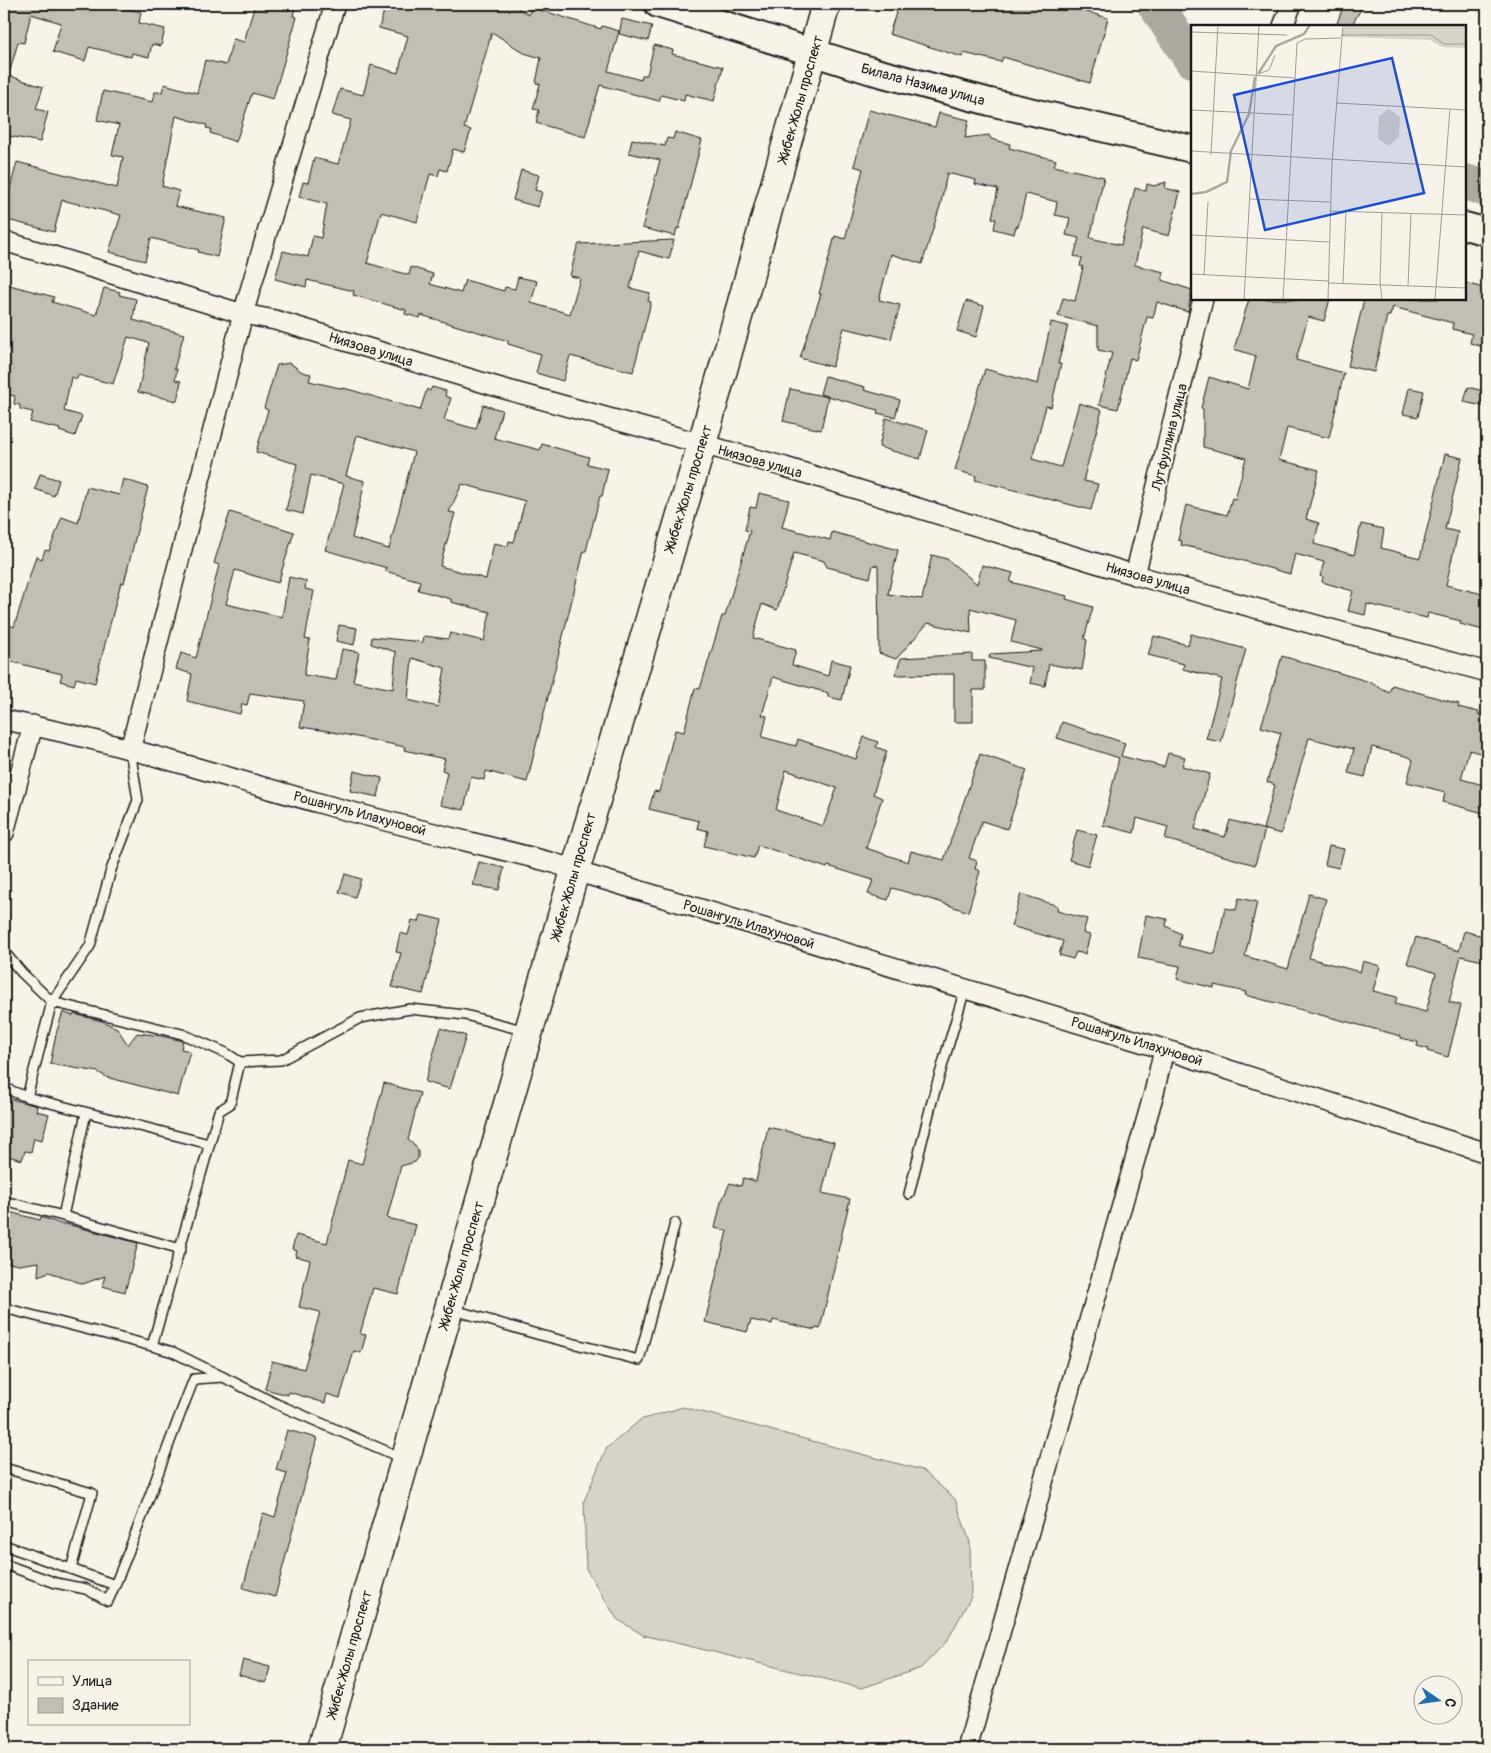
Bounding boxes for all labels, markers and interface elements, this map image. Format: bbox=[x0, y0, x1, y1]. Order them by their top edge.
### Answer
inset map bbox=[1191, 25, 1466, 300]
street label: Жибек Жолы проспект bbox=[774, 33, 827, 167]
street label: Билала Назима улица bbox=[859, 60, 987, 109]
street label: Ниязова улица bbox=[327, 329, 415, 370]
street label: Лутфуллина улица bbox=[1148, 382, 1191, 493]
street label: Жибек Жолы проспект bbox=[660, 423, 716, 556]
street label: Ниязова улица bbox=[716, 441, 804, 482]
street label: Ниязова улица bbox=[1104, 558, 1192, 599]
street label: Рошангуль Илахуновой bbox=[292, 788, 428, 839]
street label: Жибек Жолы проспект bbox=[547, 810, 600, 944]
street label: Рошангуль Илахуновой bbox=[681, 896, 817, 953]
street label: Рошангуль Илахуновой bbox=[1069, 1013, 1205, 1070]
street label: Жибек Жолы проспект bbox=[435, 1199, 488, 1333]
street label: Жибек Жолы проспект bbox=[323, 1588, 376, 1722]
legend bbox=[28, 1660, 190, 1726]
text: Улица bbox=[72, 1672, 112, 1691]
north arrow bbox=[1414, 1676, 1464, 1726]
text: Здание bbox=[72, 1696, 119, 1715]
text: С bbox=[1441, 1697, 1459, 1709]

